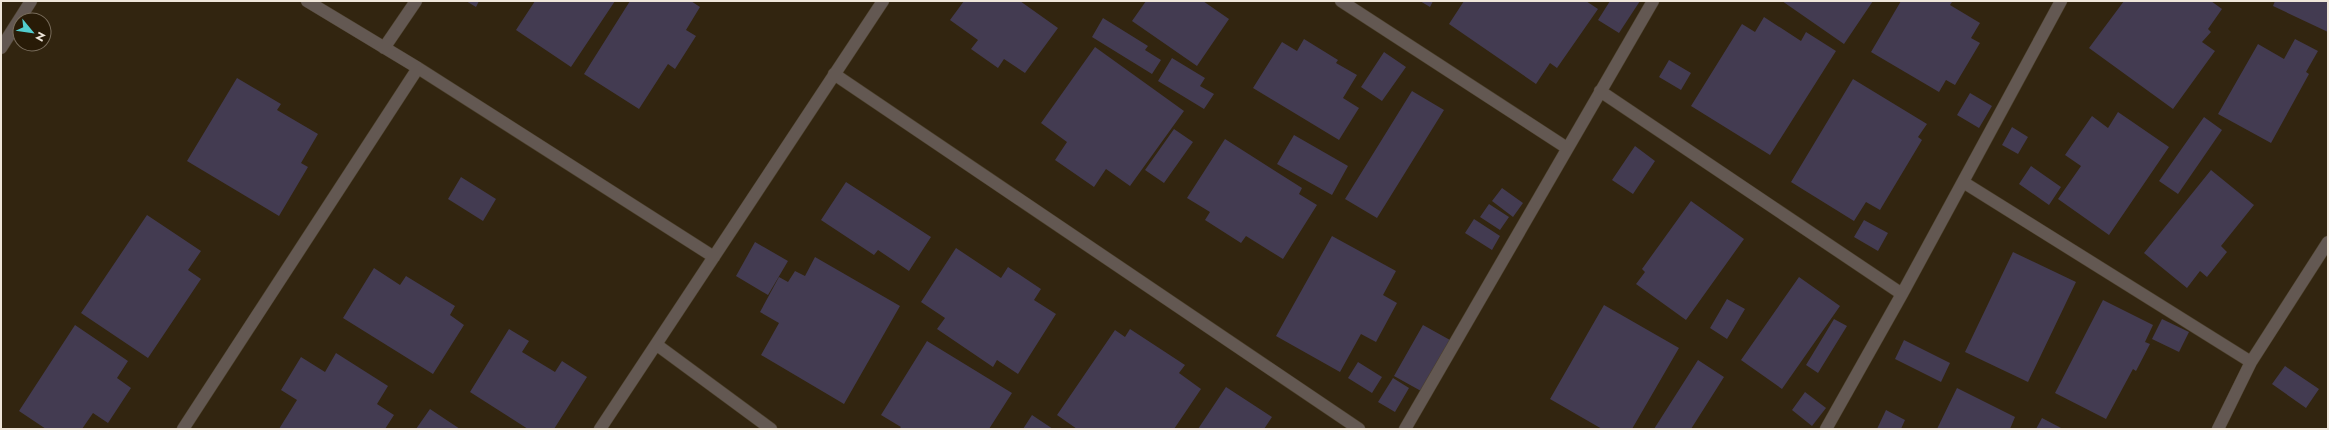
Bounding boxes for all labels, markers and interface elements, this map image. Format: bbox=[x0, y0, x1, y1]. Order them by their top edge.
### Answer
north arrow bbox=[12, 12, 52, 52]
text: N bbox=[32, 29, 50, 45]

